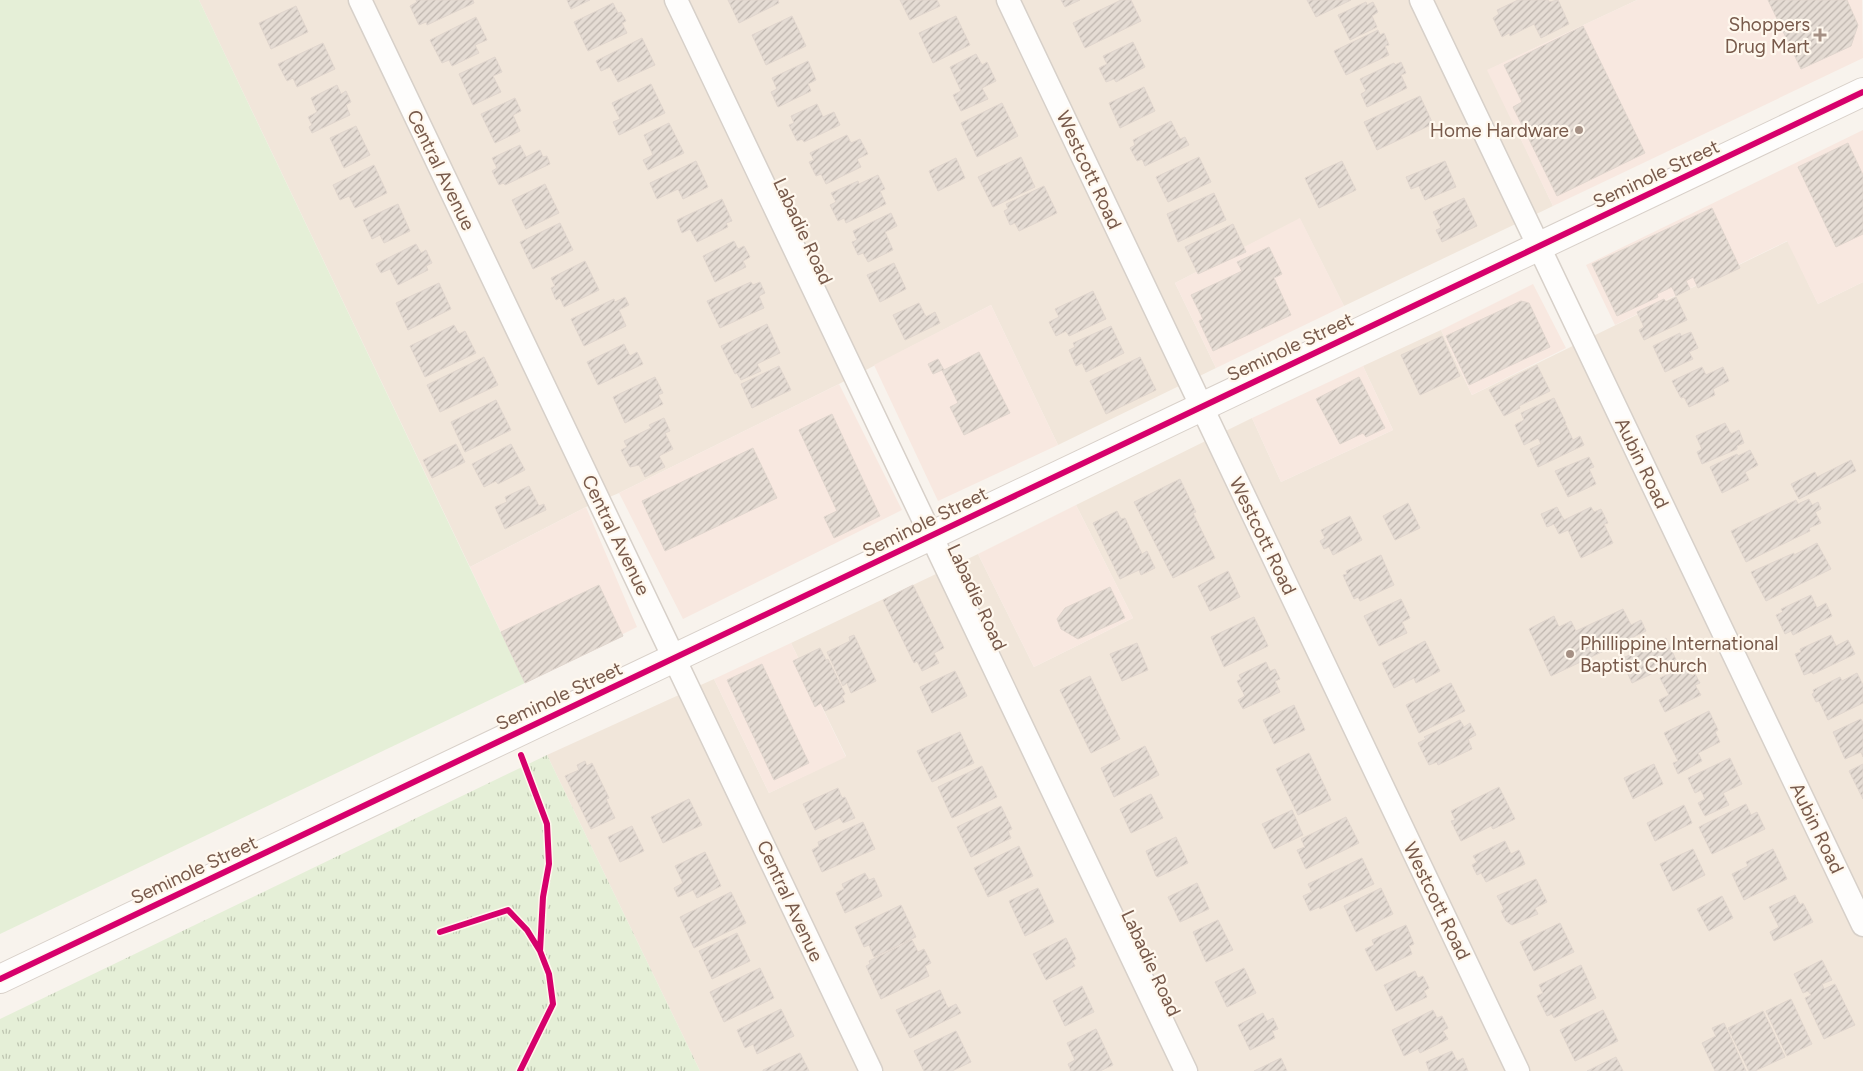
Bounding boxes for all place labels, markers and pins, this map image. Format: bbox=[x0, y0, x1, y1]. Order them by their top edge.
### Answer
place label: Shoppers Drug Mart bbox=[1725, 13, 1810, 58]
marker: Shoppers Drug Mart bbox=[1814, 29, 1826, 41]
place label: Home Hardware bbox=[1430, 119, 1569, 142]
marker: Home Hardware bbox=[1573, 124, 1585, 136]
place label: Phillippine International Baptist Church bbox=[1580, 632, 1778, 677]
marker: Phillippine International Baptist Church bbox=[1564, 648, 1576, 660]

